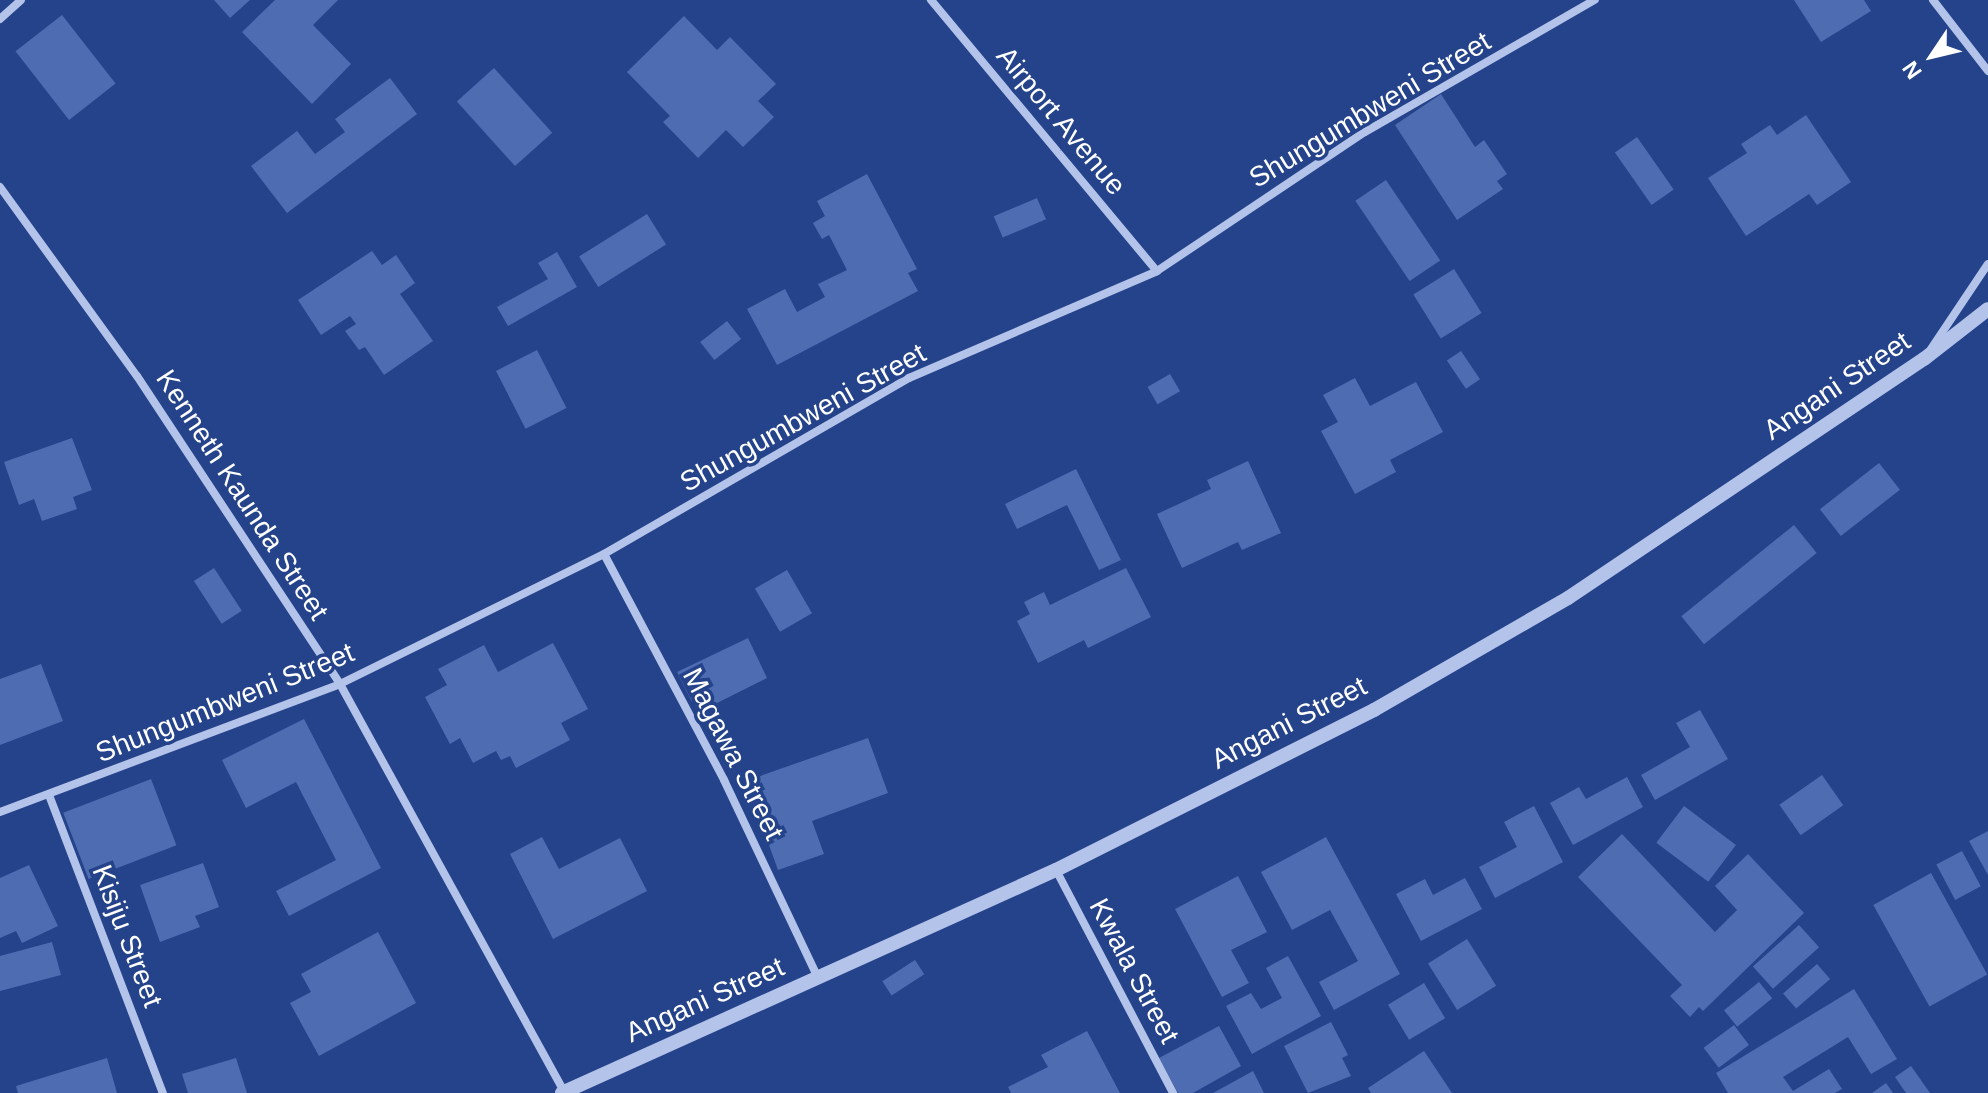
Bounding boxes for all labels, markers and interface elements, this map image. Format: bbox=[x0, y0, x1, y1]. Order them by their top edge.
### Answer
north arrow bbox=[1892, 16, 1972, 96]
street label: Shungumbweni Street bbox=[1243, 25, 1497, 195]
street label: Airport Avenue bbox=[989, 39, 1133, 203]
text: N bbox=[1897, 56, 1927, 84]
street label: Angani Street bbox=[1757, 325, 1917, 447]
street label: Shungumbweni Street bbox=[674, 337, 932, 499]
street label: Kenneth Kaunda Street bbox=[149, 364, 335, 626]
street label: Shungumbweni Street bbox=[91, 636, 359, 770]
street label: Magawa Street bbox=[675, 662, 791, 846]
street label: Angani Street bbox=[1206, 670, 1372, 776]
street label: Kisiju Street bbox=[85, 860, 169, 1012]
street label: Kwala Street bbox=[1082, 893, 1186, 1049]
street label: Angani Street bbox=[621, 950, 789, 1050]

